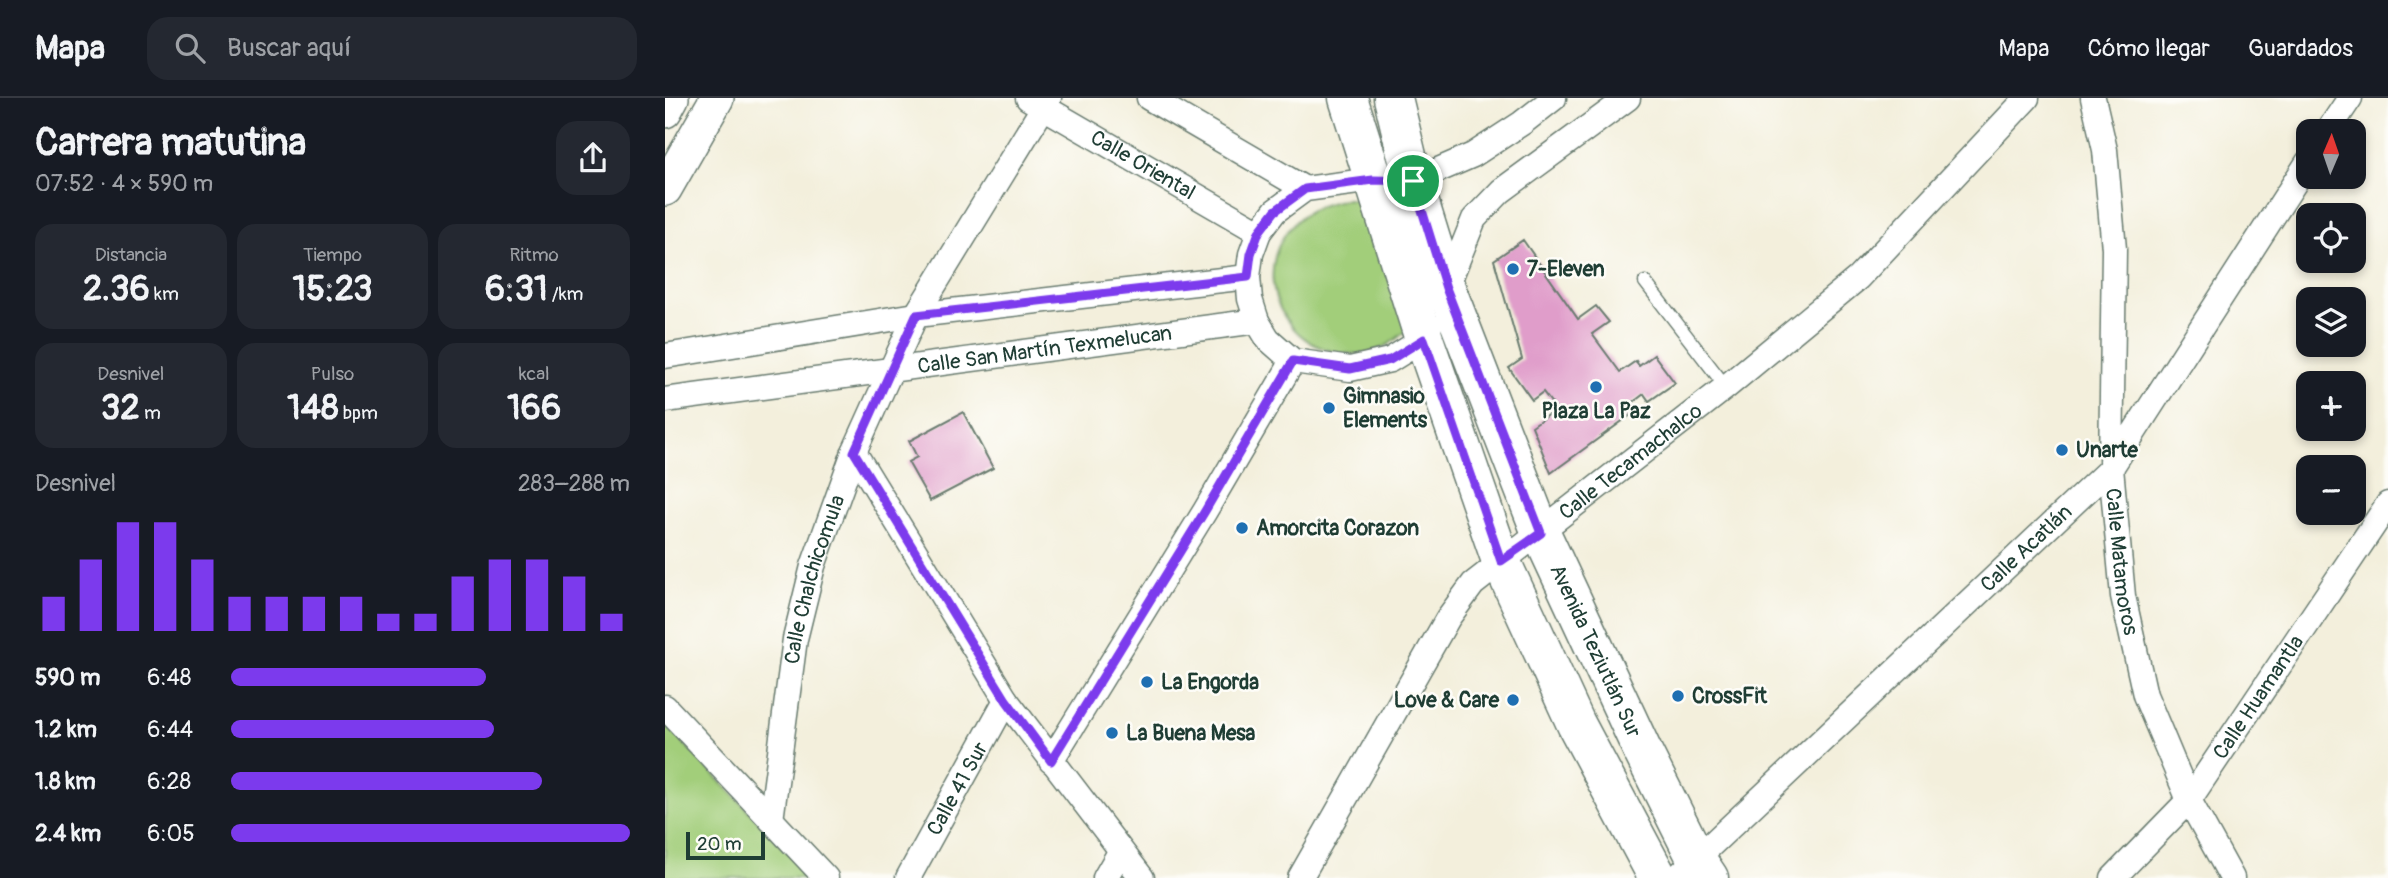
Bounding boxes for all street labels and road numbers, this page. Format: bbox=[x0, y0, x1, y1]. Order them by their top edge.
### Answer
street label: Calle Oriental bbox=[1085, 124, 1200, 206]
street label: Calle San Martín Texmelucan bbox=[916, 320, 1173, 380]
street label: Calle Tecamachalco bbox=[1554, 397, 1708, 526]
street label: Calle Matamoros bbox=[2099, 487, 2144, 638]
street label: Calle Chalchicomula bbox=[779, 491, 851, 666]
street label: Calle Acatlán bbox=[1975, 499, 2078, 598]
street label: Avenida Teziutlán Sur bbox=[1543, 560, 1648, 742]
street label: Calle Huamantla bbox=[2207, 630, 2310, 765]
street label: Calle 41 Sur bbox=[921, 737, 995, 840]

